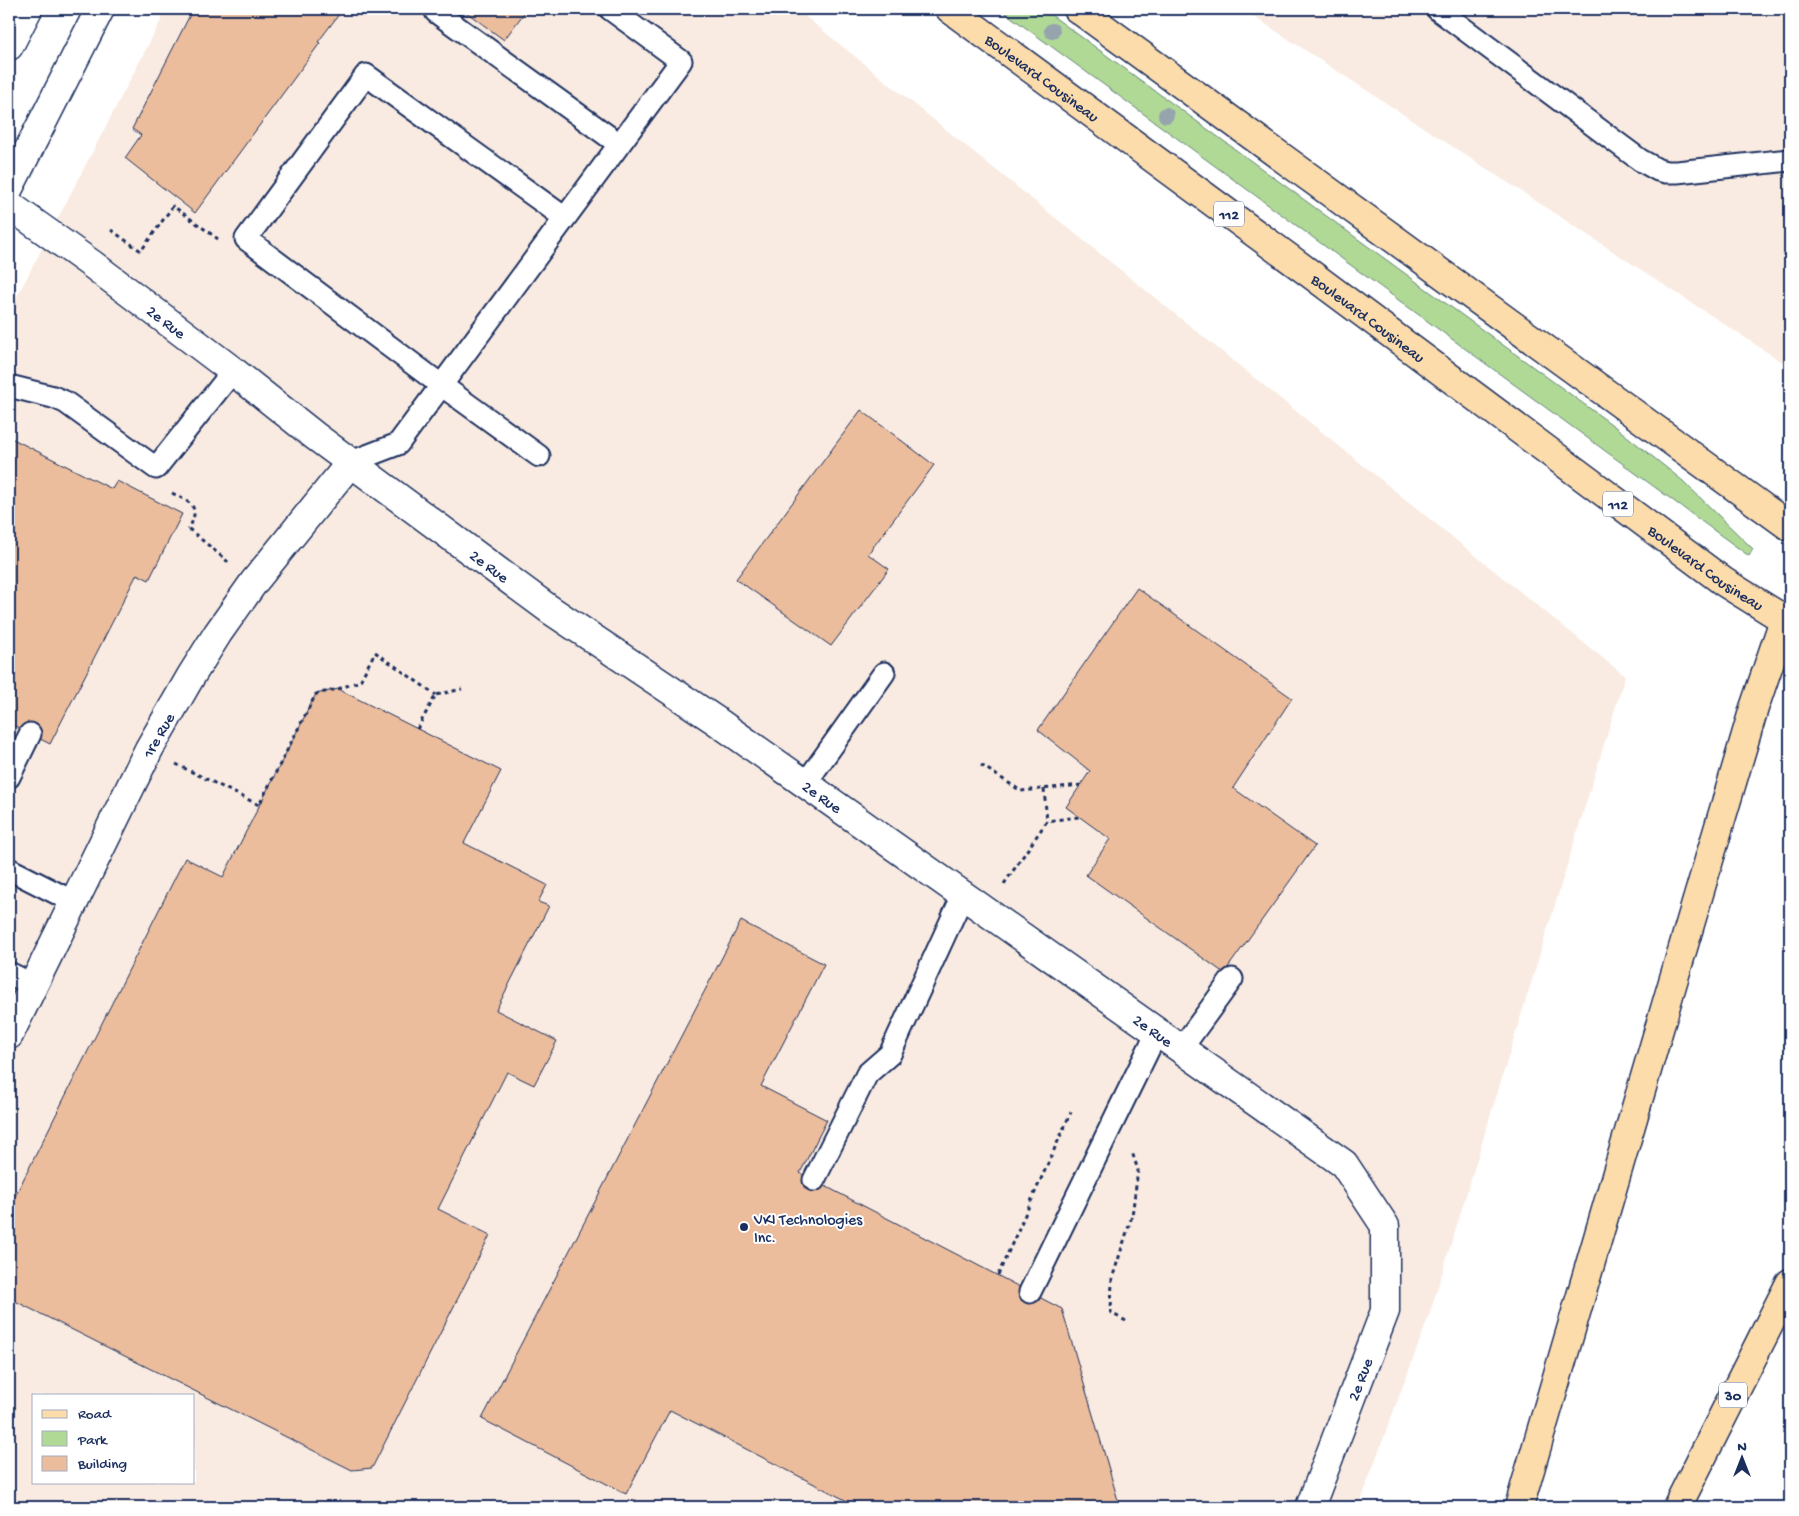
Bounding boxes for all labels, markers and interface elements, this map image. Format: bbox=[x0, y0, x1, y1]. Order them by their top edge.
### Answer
street label: Boulevard Cousineau bbox=[979, 31, 1102, 128]
road number: 112 bbox=[1214, 202, 1244, 226]
street label: Boulevard Cousineau bbox=[1305, 271, 1428, 369]
street label: 2e Rue bbox=[142, 303, 189, 345]
road number: 112 bbox=[1603, 492, 1633, 516]
street label: Boulevard Cousineau bbox=[1642, 522, 1766, 617]
street label: 2e Rue bbox=[464, 547, 512, 589]
street label: 1re Rue bbox=[140, 710, 181, 762]
street label: 2e Rue bbox=[797, 778, 845, 820]
street label: 2e Rue bbox=[1128, 1012, 1176, 1053]
place label: VKI Technologies Inc. bbox=[753, 1212, 863, 1249]
marker: VKI Technologies Inc. bbox=[738, 1221, 750, 1233]
street label: 2e Rue bbox=[1346, 1356, 1379, 1404]
road number: 30 bbox=[1719, 1382, 1747, 1408]
legend bbox=[32, 1394, 195, 1484]
text: Road bbox=[78, 1406, 112, 1424]
text: Park bbox=[77, 1432, 108, 1450]
north arrow bbox=[1716, 1434, 1766, 1484]
text: N bbox=[1737, 1439, 1747, 1456]
text: Building bbox=[77, 1456, 127, 1474]

